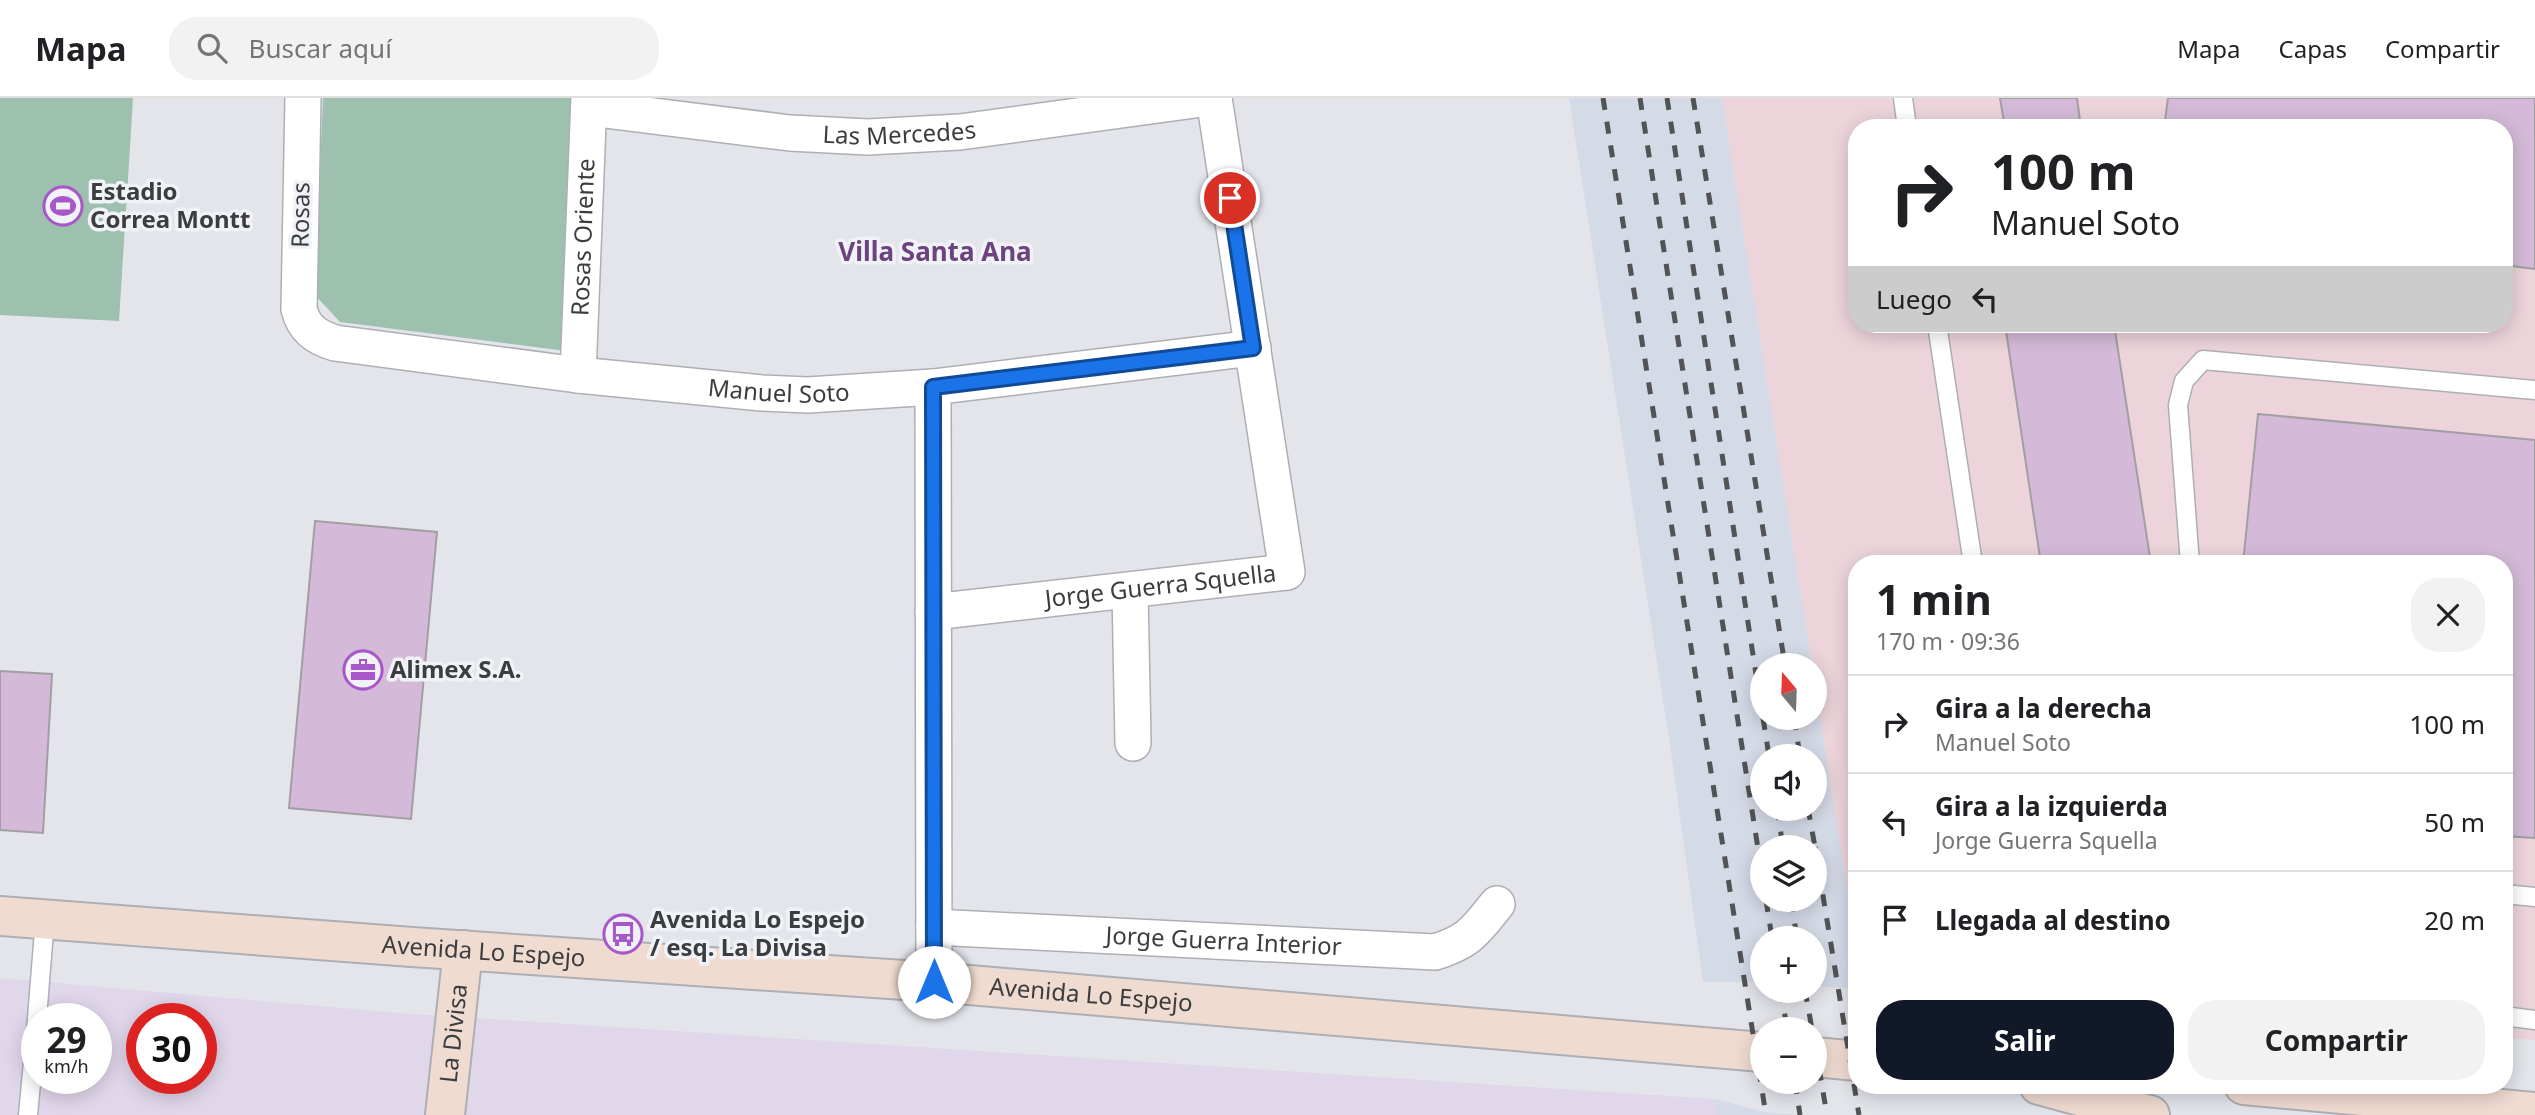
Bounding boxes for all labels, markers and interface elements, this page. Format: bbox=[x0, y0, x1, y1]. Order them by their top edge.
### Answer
search box bbox=[169, 17, 659, 80]
text: Mapa bbox=[35, 26, 127, 71]
icon: search bbox=[193, 29, 231, 67]
text: Buscar aquí bbox=[249, 30, 392, 66]
text: Mapa bbox=[2177, 32, 2241, 65]
text: Capas bbox=[2279, 32, 2347, 65]
text: Compartir bbox=[2385, 32, 2500, 65]
street label: Las Mercedes bbox=[822, 112, 978, 152]
text: 100 m bbox=[1991, 138, 2136, 204]
icon: right bbox=[1876, 147, 1967, 238]
street label: Rosas Oriente bbox=[562, 158, 602, 316]
pin bbox=[1200, 168, 1260, 228]
place label: Estadio Correa Montt bbox=[90, 174, 250, 235]
icon: arrive bbox=[1211, 179, 1249, 217]
street label: Rosas bbox=[282, 182, 317, 248]
sports icon: Estadio Correa Montt bbox=[42, 185, 84, 227]
text: Manuel Soto bbox=[1991, 201, 2180, 244]
district label: Villa Santa Ana bbox=[838, 233, 1032, 269]
icon: left bbox=[1966, 280, 2004, 318]
text: Luego bbox=[1876, 281, 1952, 317]
street label: Manuel Soto bbox=[707, 370, 851, 410]
street label: Jorge Guerra Squella bbox=[1041, 555, 1278, 614]
text: 1 min bbox=[1876, 570, 1992, 627]
button: close bbox=[2411, 578, 2485, 652]
text: 170 m · 09:36 bbox=[1876, 625, 2020, 657]
office icon: Alimex S.A. bbox=[342, 649, 384, 691]
place label: Alimex S.A. bbox=[390, 652, 522, 685]
north arrow bbox=[1750, 653, 1827, 730]
map controls bbox=[1750, 653, 1827, 1094]
text: Gira a la derecha bbox=[1935, 690, 2152, 726]
icon: right bbox=[1876, 705, 1914, 743]
text: 100 m bbox=[2409, 706, 2485, 742]
text: Manuel Soto bbox=[1935, 726, 2071, 758]
button: sound bbox=[1750, 744, 1827, 821]
text: Gira a la izquierda bbox=[1935, 788, 2168, 824]
icon: left bbox=[1876, 803, 1914, 841]
text: 50 m bbox=[2424, 804, 2485, 840]
text: Jorge Guerra Squella bbox=[1935, 824, 2158, 856]
button: layers bbox=[1750, 835, 1827, 912]
icon: arrive bbox=[1876, 901, 1914, 939]
place label: Avenida Lo Espejo / esq. La Divisa bbox=[650, 902, 865, 963]
text: Llegada al destino bbox=[1935, 902, 2171, 938]
text: 20 m bbox=[2424, 902, 2485, 938]
bus stop icon: Avenida Lo Espejo / esq. La Divisa bbox=[602, 913, 644, 955]
street label: Jorge Guerra Interior bbox=[1103, 917, 1343, 962]
button: + bbox=[1750, 926, 1827, 1003]
street label: Avenida Lo Espejo bbox=[381, 927, 587, 974]
position arrow bbox=[897, 945, 971, 1019]
street label: Avenida Lo Espejo bbox=[988, 969, 1194, 1019]
street label: La Divisa bbox=[431, 982, 474, 1085]
button: Salir bbox=[1876, 1000, 2174, 1080]
button: Compartir bbox=[2188, 1000, 2485, 1080]
speed limit sign: 30 bbox=[126, 1003, 217, 1094]
text: 29 bbox=[46, 1016, 87, 1063]
button: − bbox=[1750, 1017, 1827, 1094]
text: km/h bbox=[44, 1054, 89, 1078]

